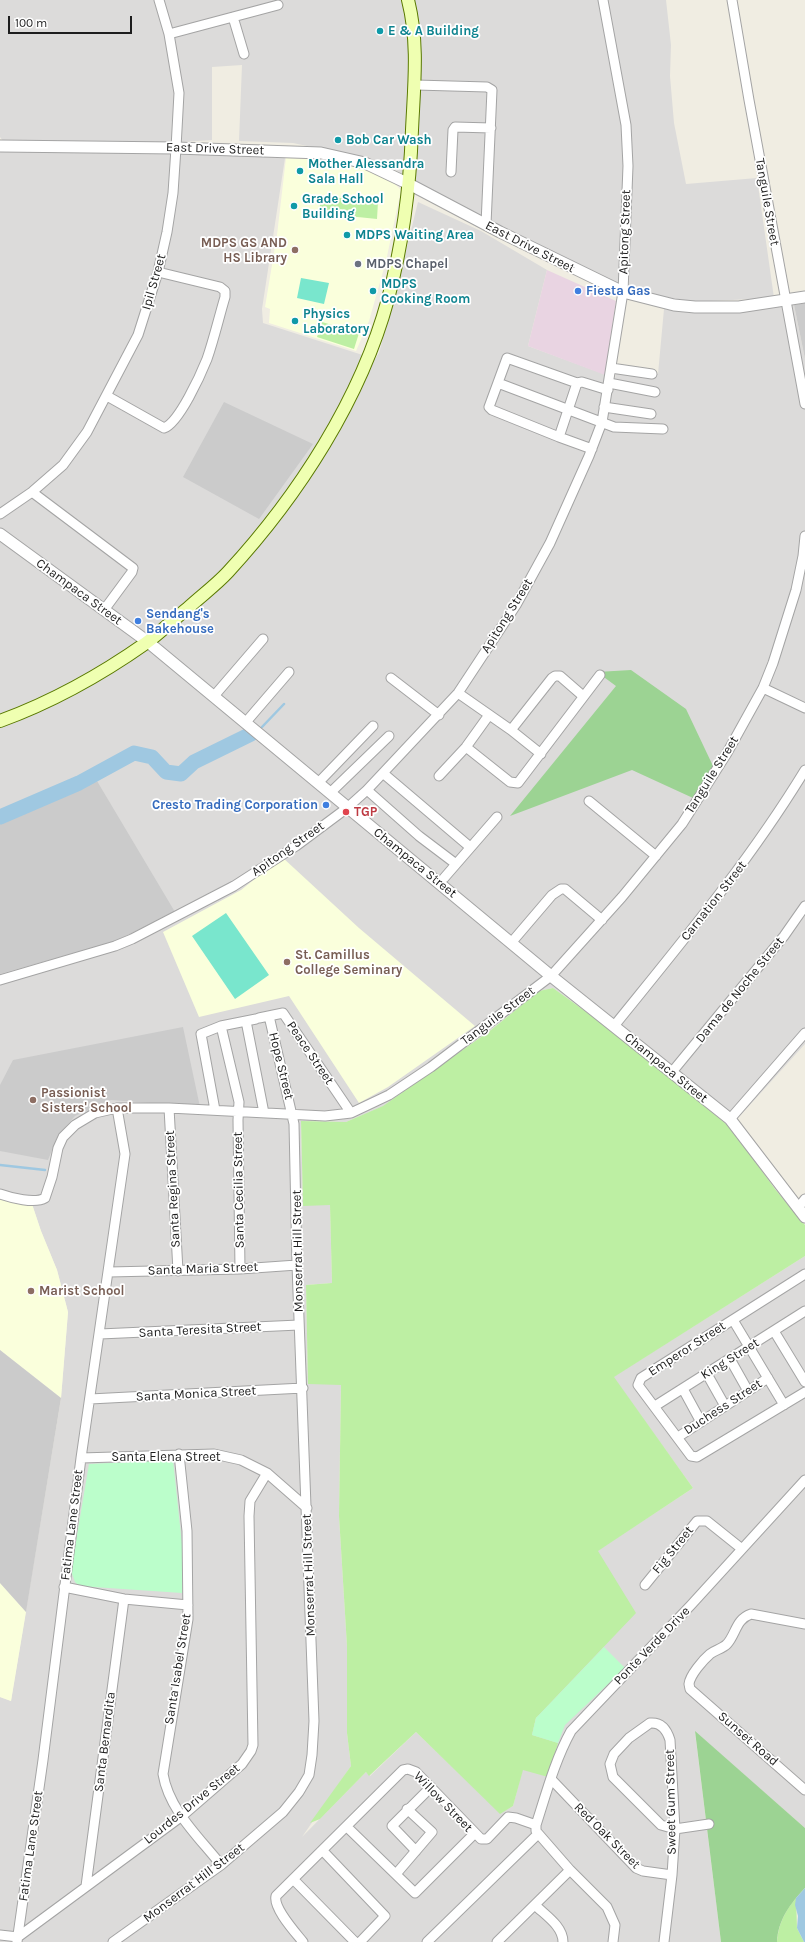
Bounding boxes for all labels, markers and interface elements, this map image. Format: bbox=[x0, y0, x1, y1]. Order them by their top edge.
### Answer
scale bar bbox=[10, 8, 134, 34]
text: 100 m bbox=[15, 16, 47, 30]
place label: E & A Building bbox=[388, 23, 479, 39]
marker: E & A Building bbox=[375, 26, 385, 36]
place label: Bob Car Wash bbox=[346, 132, 432, 148]
marker: Bob Car Wash bbox=[333, 135, 343, 145]
street label: East Drive Street bbox=[166, 139, 264, 159]
place label: Mother Alessandra Sala Hall bbox=[308, 156, 424, 187]
street label: Tanguile Street bbox=[752, 157, 782, 247]
marker: Mother Alessandra Sala Hall bbox=[295, 166, 305, 176]
street label: Apitong Street bbox=[616, 189, 634, 275]
place label: Grade School Building bbox=[302, 191, 384, 222]
marker: Grade School Building bbox=[289, 201, 299, 211]
street label: East Drive Street bbox=[483, 218, 577, 276]
place label: MDPS Waiting Area bbox=[355, 227, 474, 243]
marker: MDPS Waiting Area bbox=[342, 230, 352, 240]
place label: MDPS GS AND HS Library bbox=[201, 235, 287, 266]
marker: MDPS GS AND HS Library bbox=[290, 245, 300, 255]
street label: Ipil Street bbox=[139, 252, 169, 312]
place label: MDPS Chapel bbox=[366, 256, 448, 272]
marker: MDPS Chapel bbox=[353, 259, 363, 269]
place label: MDPS Cooking Room bbox=[381, 276, 470, 307]
place label: Fiesta Gas bbox=[586, 283, 650, 299]
marker: MDPS Cooking Room bbox=[368, 286, 378, 296]
marker: Fiesta Gas bbox=[573, 286, 583, 296]
place label: Physics Laboratory bbox=[303, 306, 369, 337]
marker: Physics Laboratory bbox=[290, 316, 300, 326]
street label: Champaca Street bbox=[33, 556, 125, 628]
street label: Apitong Street bbox=[478, 576, 536, 656]
place label: Sendang's Bakehouse bbox=[146, 606, 214, 637]
marker: Sendang's Bakehouse bbox=[133, 616, 143, 626]
street label: Tanguile Street bbox=[682, 733, 742, 817]
place label: Cresto Trading Corporation bbox=[152, 797, 318, 813]
marker: Cresto Trading Corporation bbox=[321, 800, 331, 810]
place label: TGP bbox=[354, 804, 377, 820]
marker: TGP bbox=[341, 807, 351, 817]
street label: Apitong Street bbox=[249, 818, 327, 880]
street label: Champaca Street bbox=[370, 825, 460, 901]
street label: Carnation Street bbox=[678, 858, 750, 944]
street label: Dama de Noche Street bbox=[693, 934, 787, 1046]
place label: St. Camillus College Seminary bbox=[295, 947, 402, 978]
marker: St. Camillus College Seminary bbox=[282, 957, 292, 967]
street label: Tanguile Street bbox=[458, 983, 538, 1049]
street label: Peace Street bbox=[283, 1018, 337, 1088]
street label: Champaca Street bbox=[621, 1030, 711, 1106]
street label: Hope Street bbox=[265, 1031, 297, 1101]
place label: Passionist Sisters' School bbox=[41, 1085, 132, 1116]
marker: Passionist Sisters' School bbox=[28, 1095, 38, 1105]
street label: Santa Regina Street bbox=[162, 1130, 184, 1248]
street label: Santa Cecilia Street bbox=[230, 1132, 248, 1248]
street label: Monserrat Hill Street bbox=[289, 1190, 307, 1312]
street label: Santa Maria Street bbox=[147, 1259, 259, 1279]
place label: Marist School bbox=[39, 1283, 125, 1299]
marker: Marist School bbox=[26, 1286, 36, 1296]
street label: Emperor Street bbox=[645, 1318, 729, 1380]
street label: Santa Teresita Street bbox=[138, 1319, 262, 1341]
street label: King Street bbox=[698, 1335, 762, 1383]
street label: Duchess Street bbox=[681, 1376, 765, 1438]
street label: Santa Monica Street bbox=[135, 1383, 257, 1405]
street label: Santa Elena Street bbox=[111, 1449, 221, 1465]
street label: Fatima Lane Street bbox=[57, 1469, 87, 1581]
street label: Monserrat Hill Street bbox=[299, 1513, 319, 1637]
street label: Fig Street bbox=[649, 1523, 697, 1577]
street label: Ponte Verde Drive bbox=[611, 1604, 693, 1688]
street label: Santa Isabel Street bbox=[162, 1612, 194, 1726]
street label: Santa Bernardita bbox=[91, 1691, 119, 1793]
street label: Sunset Road bbox=[715, 1709, 781, 1769]
street label: Sweet Gum Street bbox=[662, 1749, 680, 1855]
street label: Lourdes Drive Street bbox=[141, 1760, 243, 1848]
street label: Willow Street bbox=[410, 1769, 476, 1835]
street label: Fatima Lane Street bbox=[16, 1790, 46, 1902]
street label: Red Oak Street bbox=[571, 1800, 643, 1872]
street label: Monserrat Hill Street bbox=[140, 1840, 248, 1926]

